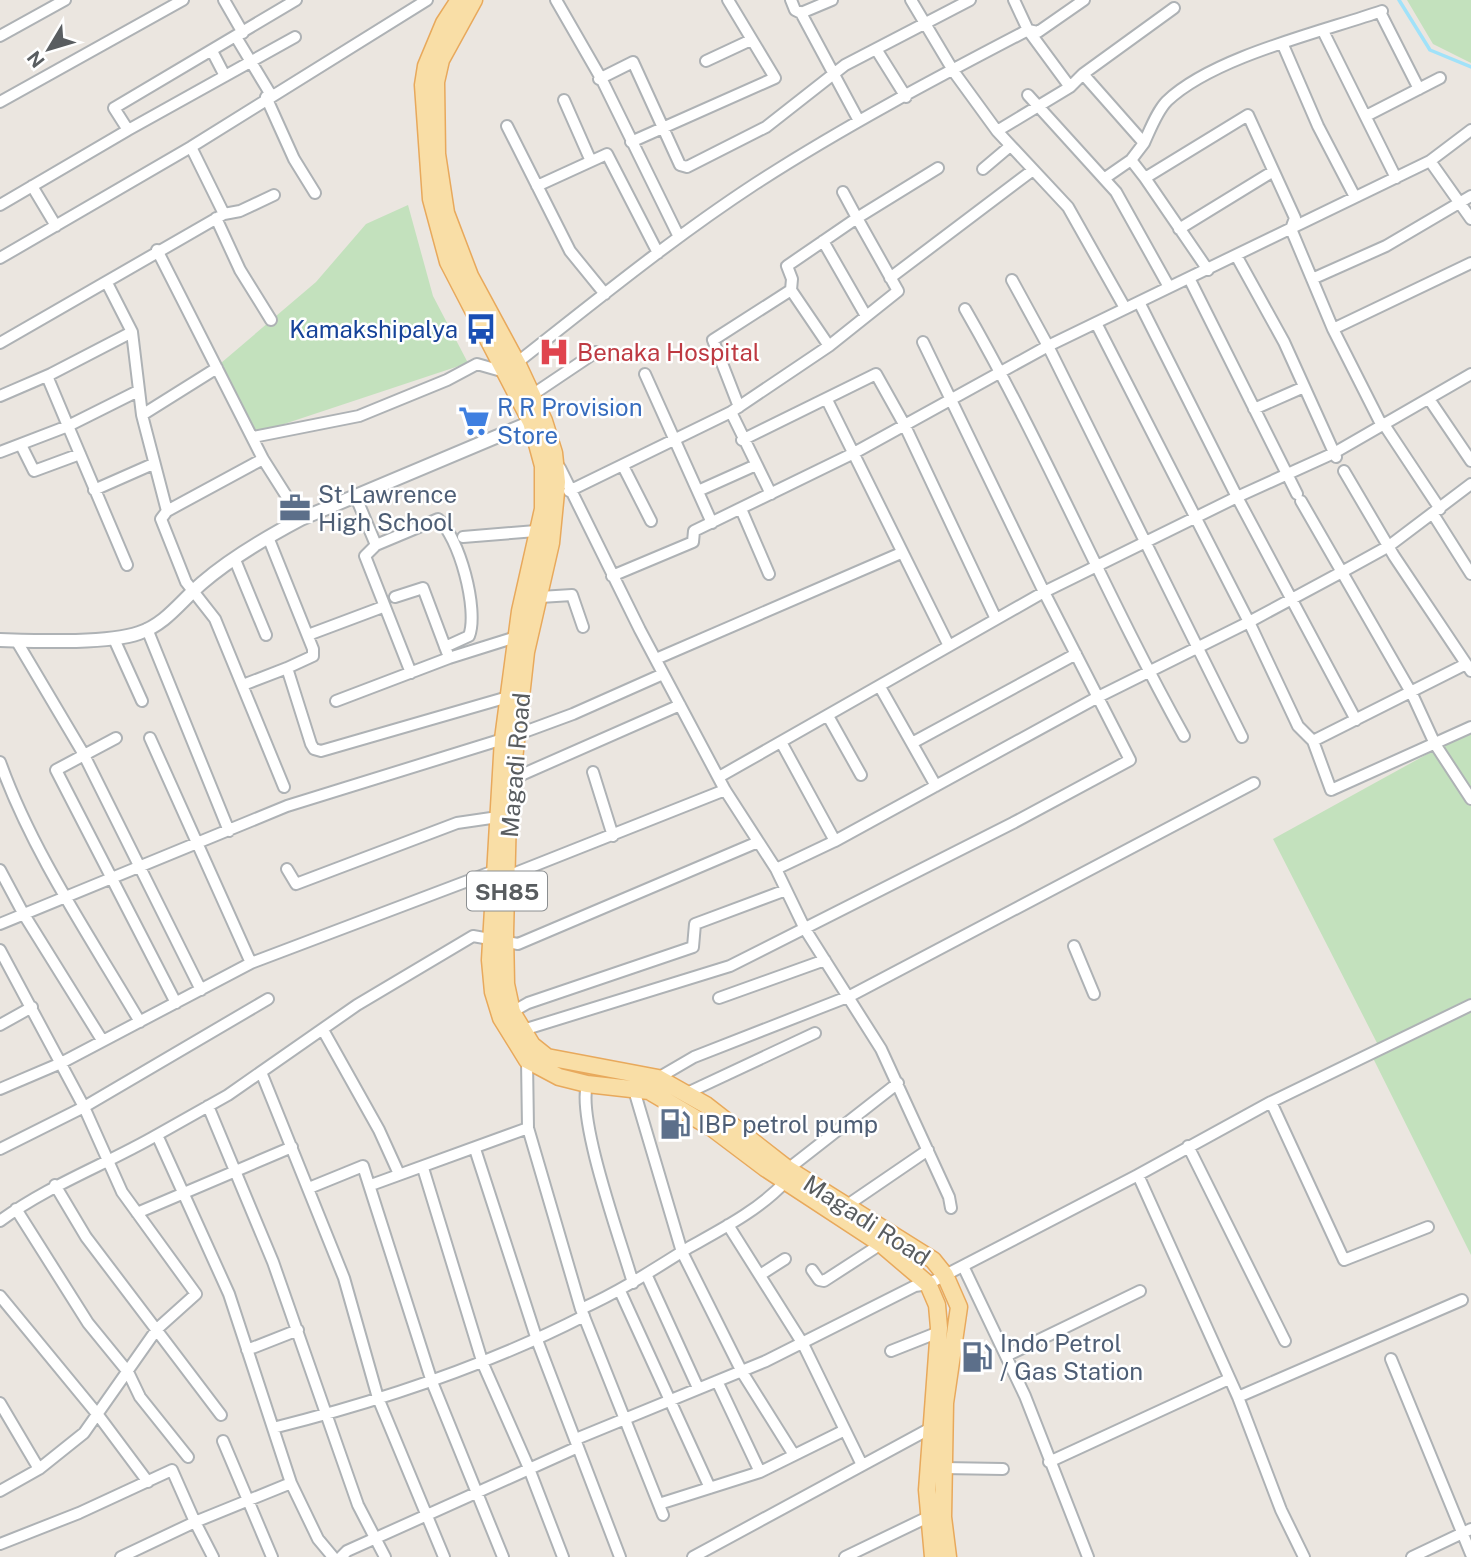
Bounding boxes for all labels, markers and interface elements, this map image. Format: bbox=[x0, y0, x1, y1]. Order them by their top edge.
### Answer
north arrow bbox=[14, 14, 84, 84]
text: N bbox=[22, 47, 49, 72]
bus stop icon: Kamakshipalya bbox=[464, 312, 498, 346]
place label: Kamakshipalya bbox=[289, 315, 458, 343]
hospital icon: Benaka Hospital bbox=[537, 335, 571, 369]
place label: Benaka Hospital bbox=[577, 338, 760, 366]
place label: R R Provision Store bbox=[497, 393, 642, 449]
supermarket icon: R R Provision Store bbox=[457, 404, 491, 438]
place label: St Lawrence High School bbox=[318, 480, 457, 536]
office icon: St Lawrence High School bbox=[278, 491, 312, 525]
street label: Magadi Road bbox=[495, 691, 535, 839]
road number: SH85 bbox=[467, 872, 547, 911]
fuel station icon: IBP petrol pump bbox=[658, 1107, 692, 1141]
place label: IBP petrol pump bbox=[698, 1110, 878, 1138]
street label: Magadi Road bbox=[798, 1169, 936, 1271]
place label: Indo Petrol / Gas Station bbox=[1000, 1329, 1143, 1385]
fuel station icon: Indo Petrol / Gas Station bbox=[960, 1340, 994, 1374]

